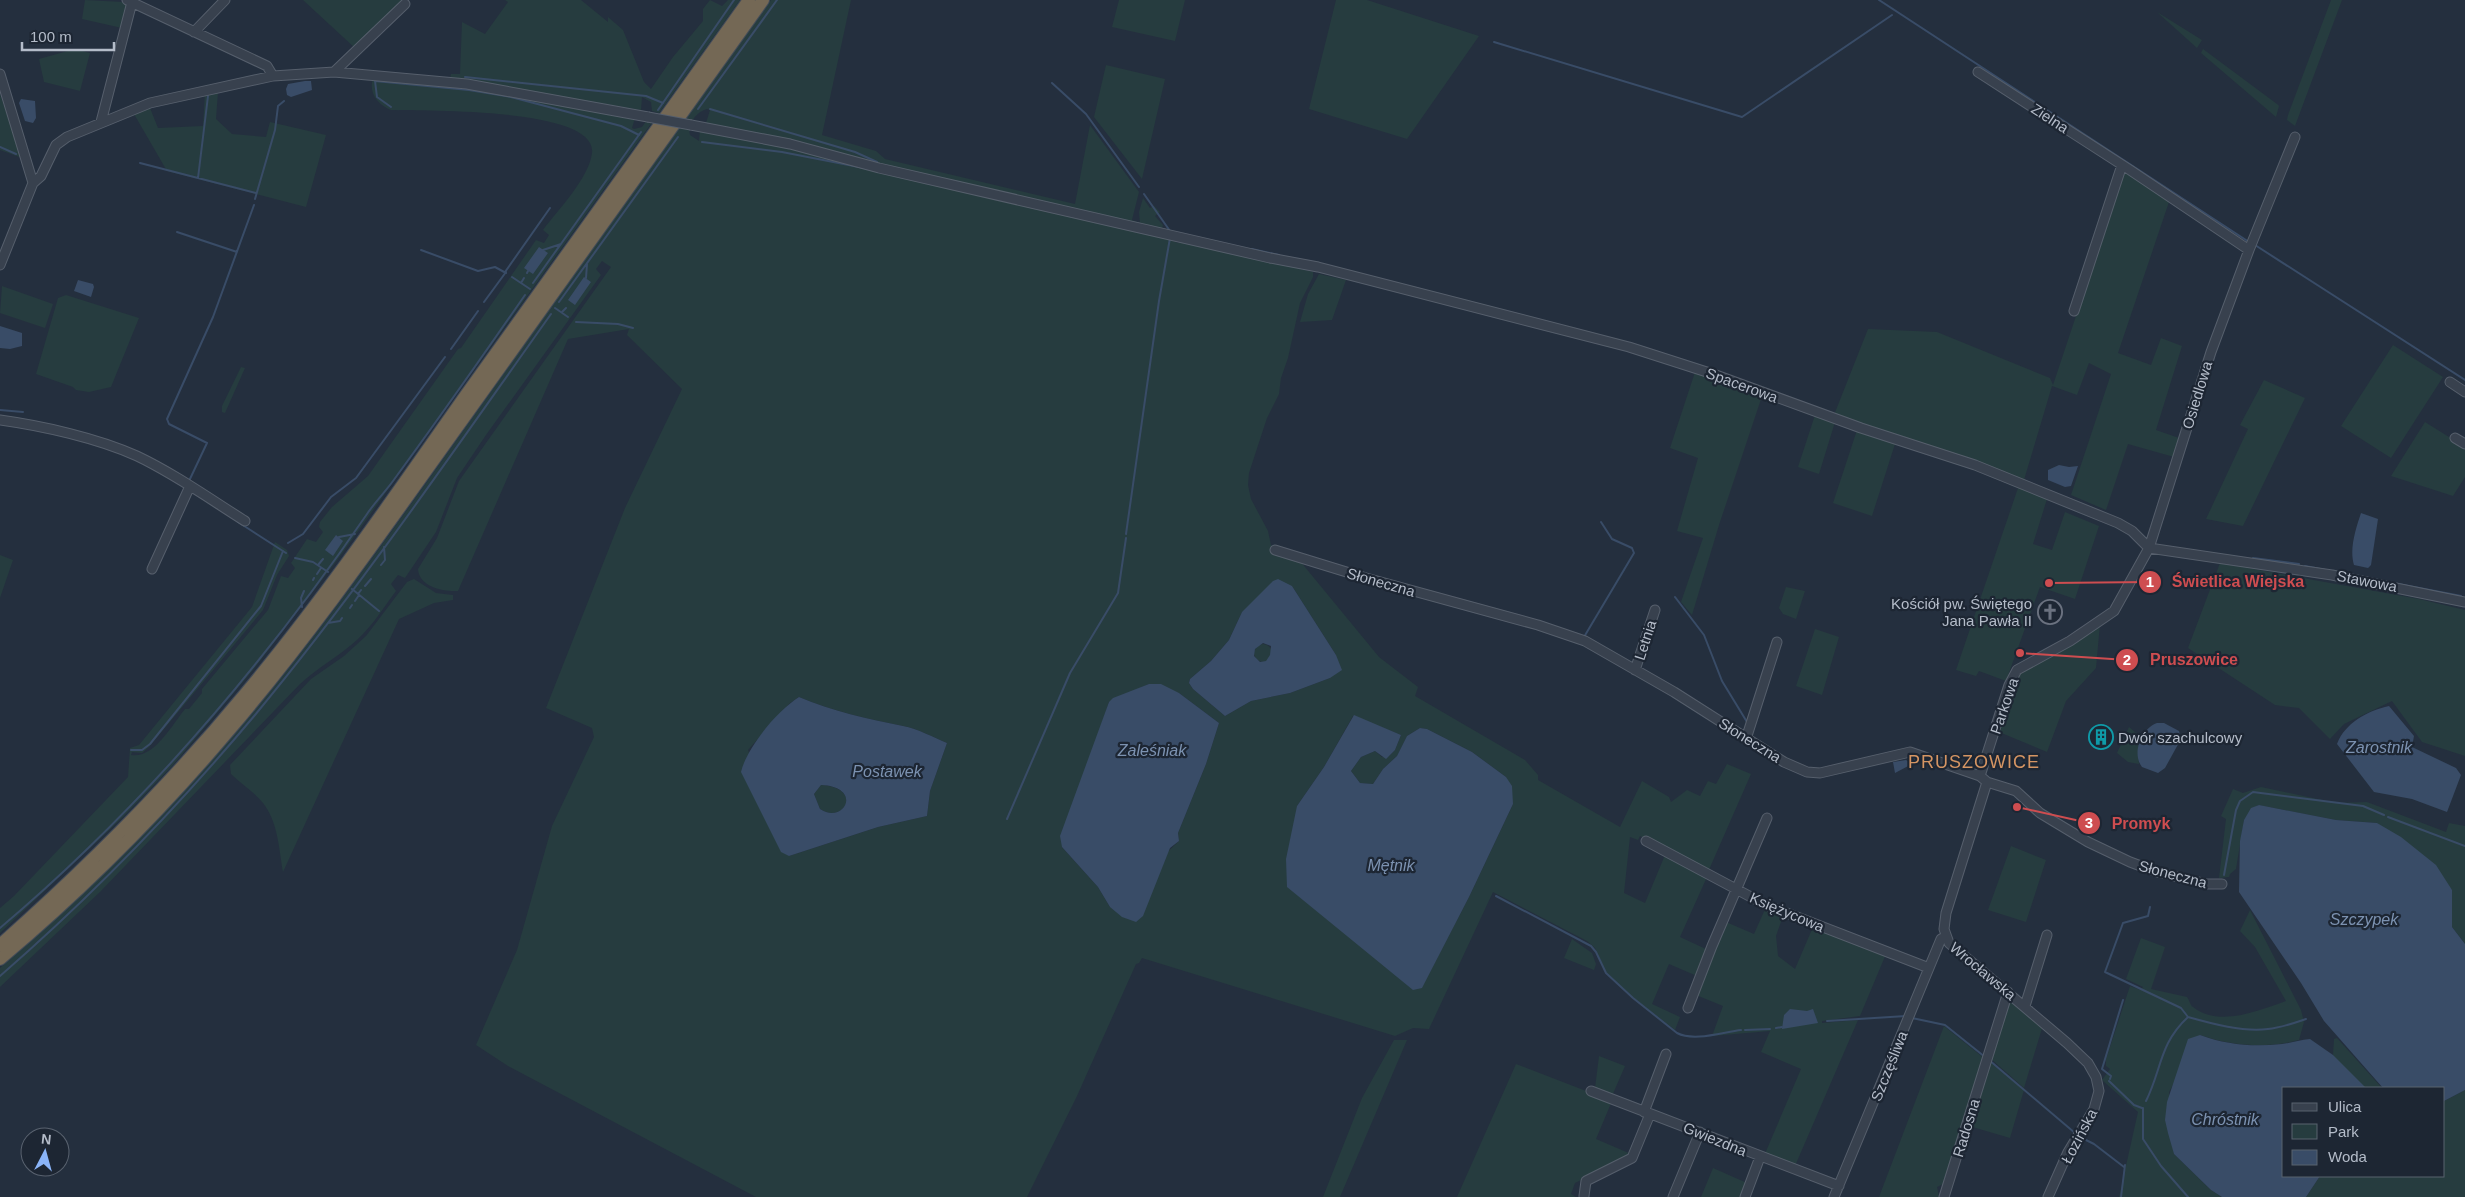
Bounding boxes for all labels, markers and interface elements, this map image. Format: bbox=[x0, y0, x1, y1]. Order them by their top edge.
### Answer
scale bar bbox=[22, 20, 115, 52]
text: 100 m bbox=[30, 28, 72, 45]
street label: Zielna bbox=[2028, 100, 2072, 137]
street label: Osiedlowa bbox=[2179, 358, 2216, 431]
street label: Spacerowa bbox=[1704, 364, 1781, 406]
street label: Słoneczna bbox=[1345, 564, 1418, 600]
callout: Świetlica Wiejska bbox=[2137, 566, 2314, 597]
street label: Stawowa bbox=[2335, 567, 2399, 595]
text: Świetlica Wiejska bbox=[2172, 572, 2304, 590]
text: 1 bbox=[2146, 573, 2154, 590]
place label: Kościół pw. Świętego Jana Pawła II bbox=[1891, 595, 2032, 629]
church icon: Kościół pw. Świętego Jana Pawła II bbox=[2037, 599, 2063, 625]
street label: Letnia bbox=[1631, 617, 1660, 662]
callout: Pruszowice bbox=[2115, 644, 2248, 675]
text: 2 bbox=[2123, 651, 2131, 668]
text: Pruszowice bbox=[2150, 651, 2238, 668]
street label: Parkowa bbox=[1986, 675, 2022, 736]
street label: Słoneczna bbox=[1716, 714, 1785, 766]
building icon: Dwór szachulcowy bbox=[2088, 724, 2114, 750]
place label: Dwór szachulcowy bbox=[2118, 729, 2243, 746]
water label: Zarostnik bbox=[2345, 739, 2413, 756]
water label: Zaleśniak bbox=[1117, 742, 1187, 759]
district label: PRUSZOWICE bbox=[1908, 752, 2040, 772]
water label: Postawek bbox=[852, 763, 923, 780]
callout: Promyk bbox=[2077, 808, 2181, 839]
text: 3 bbox=[2085, 814, 2093, 831]
text: Promyk bbox=[2112, 815, 2170, 832]
water label: Mętnik bbox=[1367, 857, 1416, 874]
street label: Słoneczna bbox=[2137, 857, 2210, 891]
street label: Księżycowa bbox=[1747, 889, 1827, 936]
water label: Szczypek bbox=[2330, 911, 2399, 928]
street label: Wrocławska bbox=[1947, 939, 2020, 1004]
street label: Szczęśliwa bbox=[1867, 1028, 1911, 1104]
legend bbox=[2282, 1087, 2445, 1177]
street label: Radosna bbox=[1949, 1096, 1983, 1159]
text: Ulica bbox=[2328, 1098, 2362, 1115]
street label: Łozińska bbox=[2058, 1105, 2101, 1166]
water label: Chróstnik bbox=[2191, 1111, 2260, 1128]
street label: Gwiezdna bbox=[1681, 1119, 1750, 1160]
text: Park bbox=[2328, 1123, 2359, 1140]
north arrow bbox=[20, 1127, 70, 1177]
text: N bbox=[40, 1131, 52, 1148]
text: Woda bbox=[2328, 1148, 2368, 1165]

